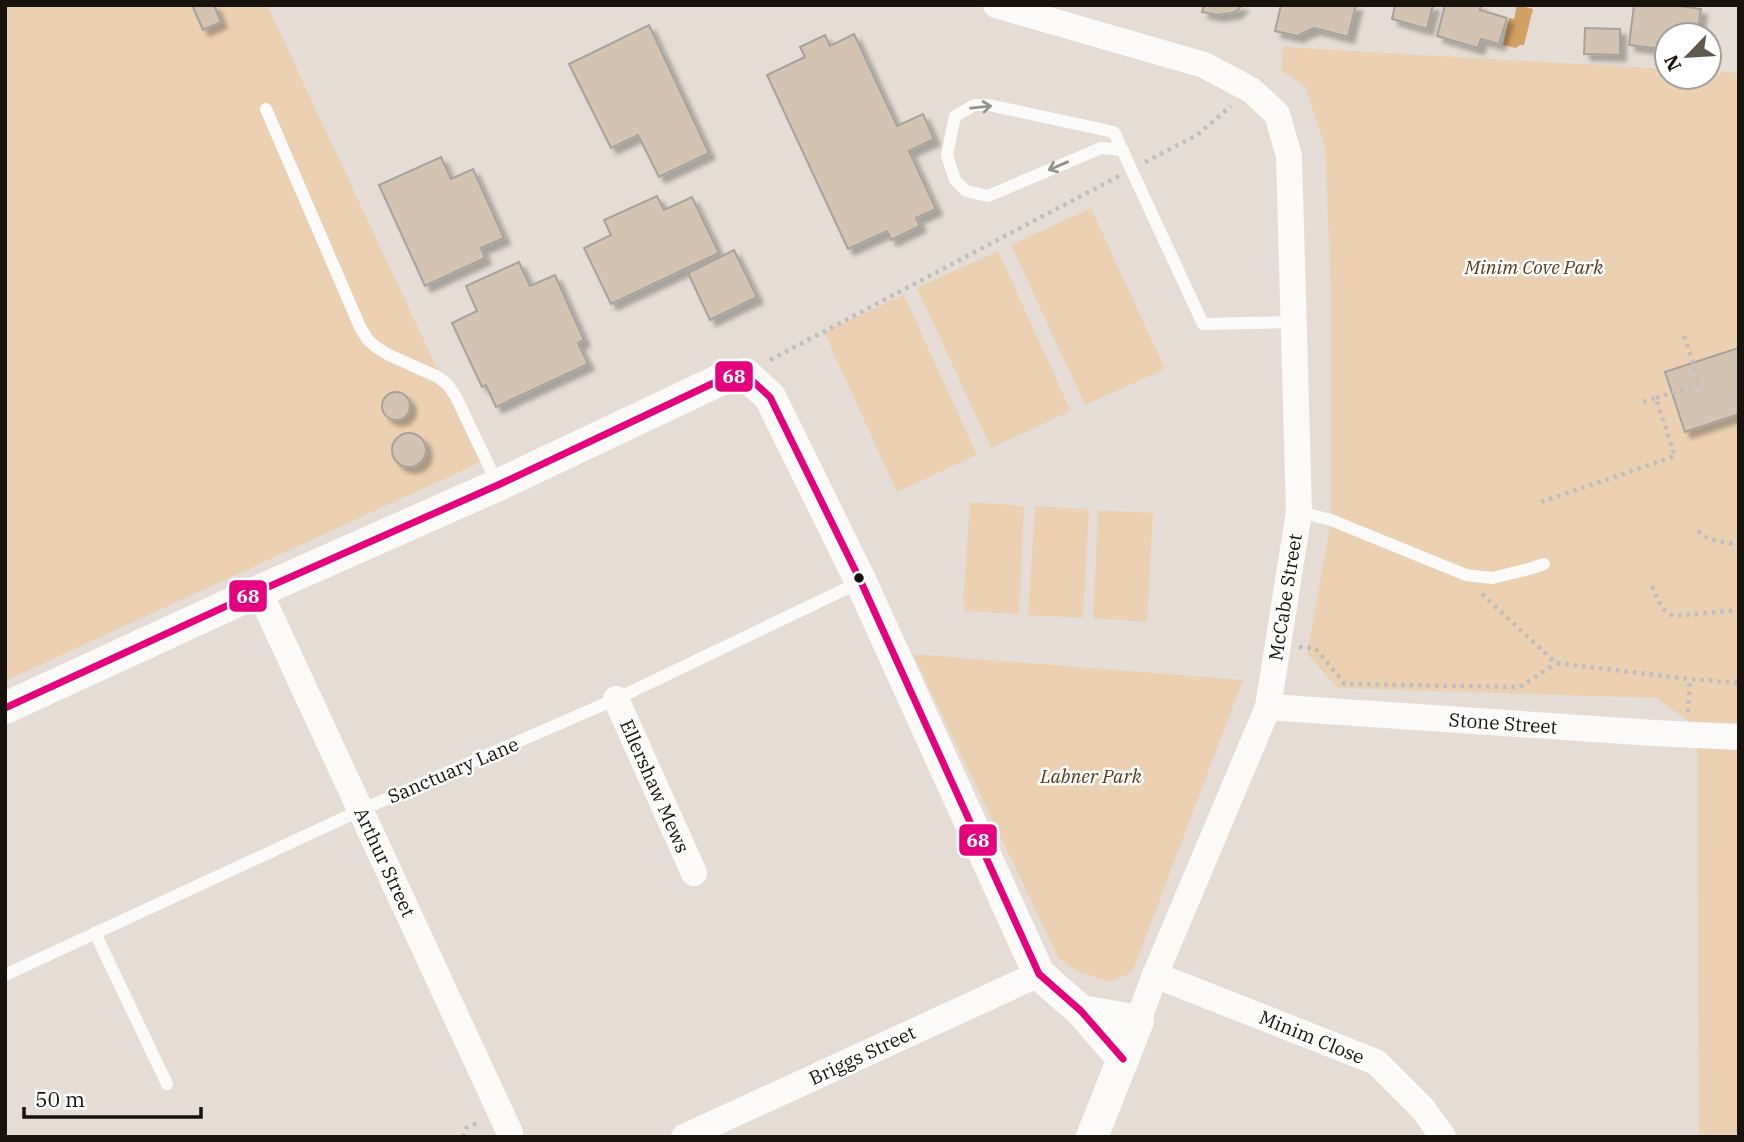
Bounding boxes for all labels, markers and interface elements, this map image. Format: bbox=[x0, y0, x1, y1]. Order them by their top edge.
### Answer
north arrow bbox=[1653, 21, 1723, 91]
text: N bbox=[1659, 51, 1687, 75]
one-way arrow bbox=[969, 100, 992, 113]
one-way arrow bbox=[1048, 160, 1070, 173]
park label: Minim Cove Park bbox=[1464, 255, 1604, 279]
line badge: 68 bbox=[714, 360, 754, 393]
text: 68 bbox=[723, 364, 745, 388]
street label: McCabe Street bbox=[1263, 532, 1307, 662]
unlabelled marker bbox=[852, 571, 866, 585]
line badge: 68 bbox=[228, 579, 268, 613]
text: 68 bbox=[237, 584, 259, 608]
street label: Stone Street bbox=[1448, 707, 1558, 739]
street label: Ellershaw Mews bbox=[615, 716, 695, 856]
street label: Sanctuary Lane bbox=[384, 732, 522, 808]
park label: Labner Park bbox=[1039, 764, 1143, 788]
street label: Arthur Street bbox=[349, 803, 421, 921]
line badge: 68 bbox=[958, 823, 998, 857]
text: 68 bbox=[967, 828, 989, 852]
street label: Minim Close bbox=[1256, 1005, 1368, 1069]
street label: Briggs Street bbox=[805, 1020, 919, 1090]
scale bar bbox=[24, 1076, 201, 1120]
text: 50 m bbox=[35, 1085, 85, 1113]

